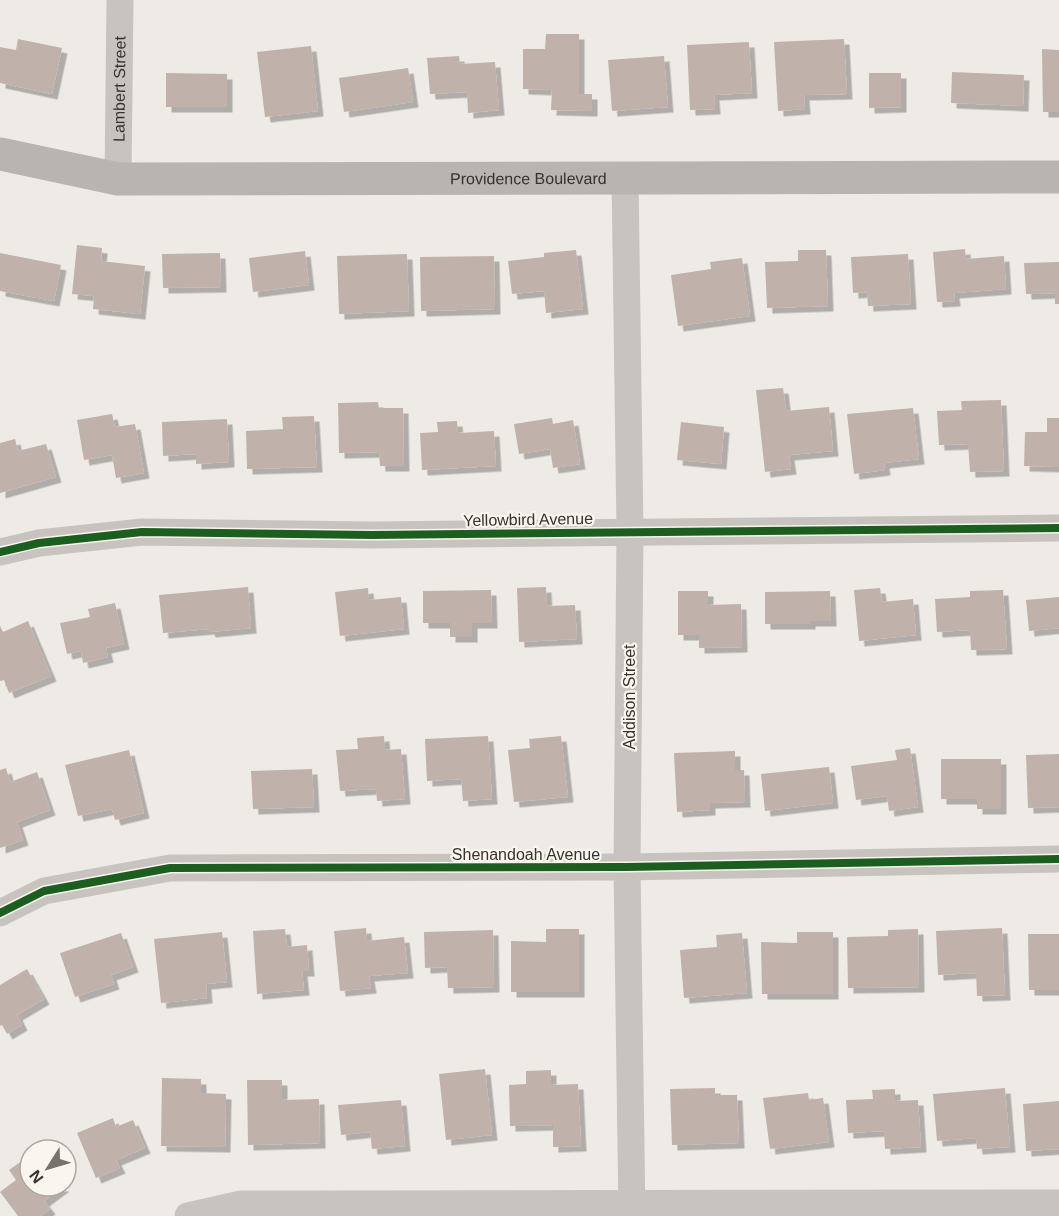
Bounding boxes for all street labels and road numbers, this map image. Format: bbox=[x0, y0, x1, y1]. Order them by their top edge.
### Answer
street label: Lambert Street bbox=[110, 35, 129, 142]
street label: Providence Boulevard bbox=[450, 170, 607, 187]
street label: Yellowbird Avenue bbox=[463, 510, 593, 529]
street label: Addison Street bbox=[621, 644, 638, 749]
street label: Shenandoah Avenue bbox=[452, 846, 600, 863]

